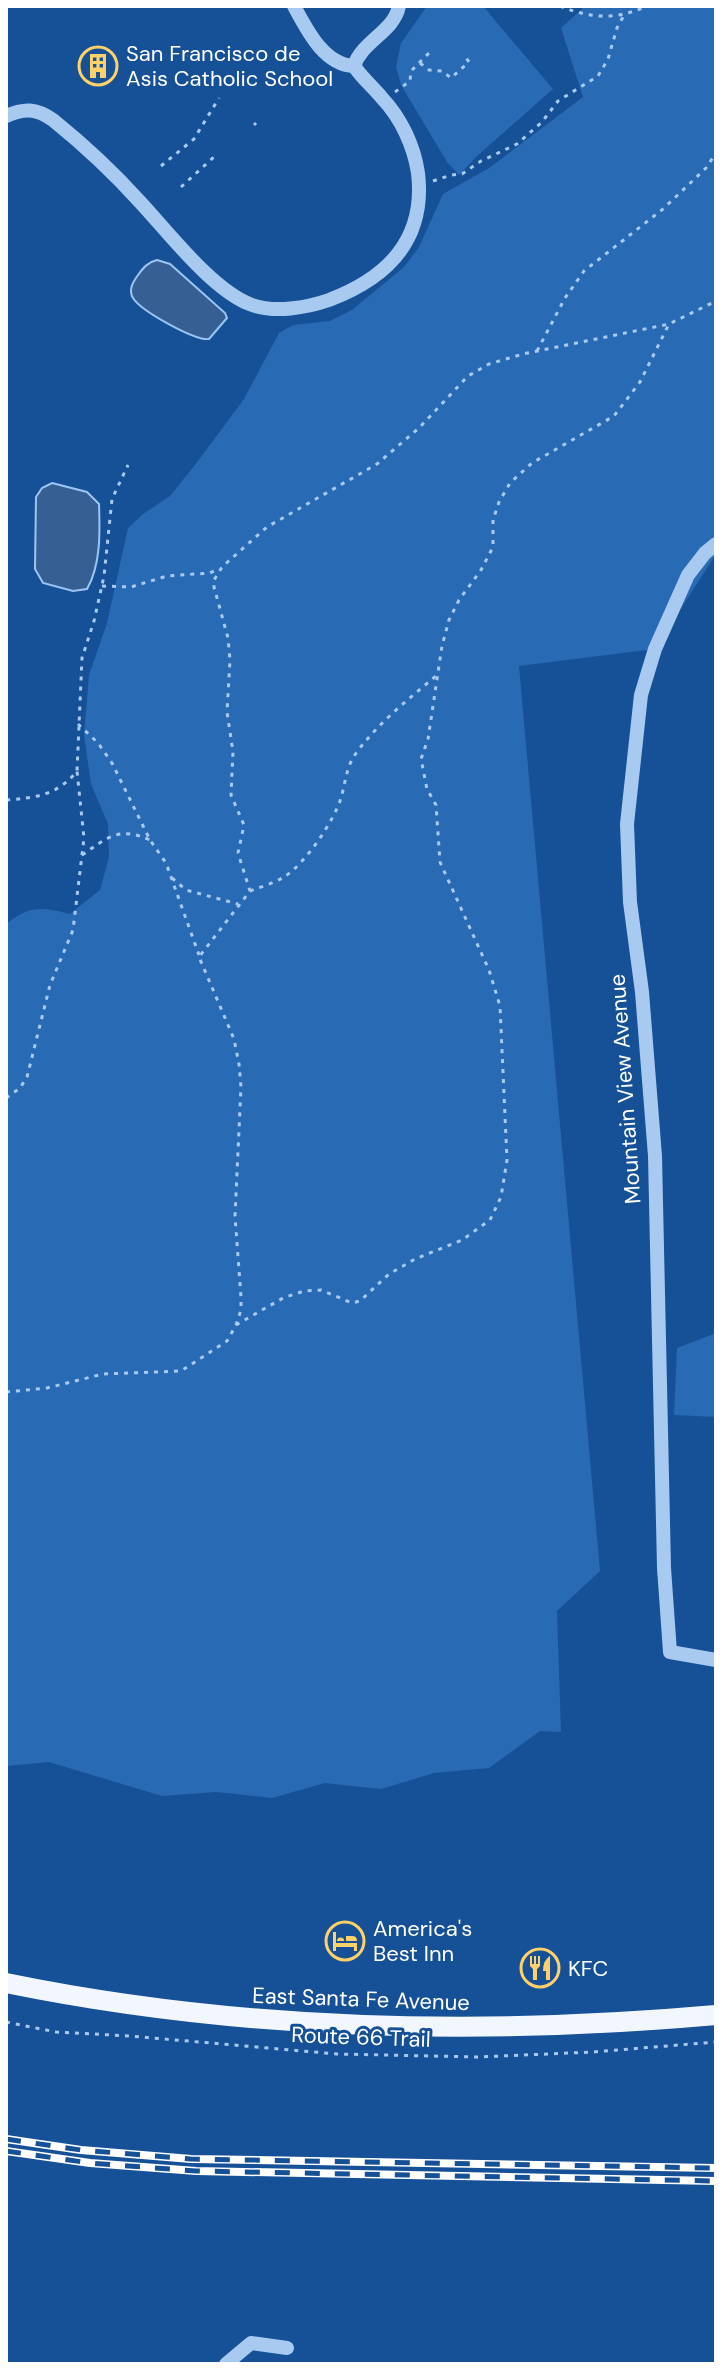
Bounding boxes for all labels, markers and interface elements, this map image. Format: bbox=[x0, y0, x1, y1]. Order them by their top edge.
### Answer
place label: San Francisco de Asis Catholic School bbox=[126, 39, 333, 93]
building icon: San Francisco de Asis Catholic School bbox=[77, 45, 119, 87]
street label: Mountain View Avenue bbox=[602, 973, 648, 1205]
place label: America's Best Inn bbox=[373, 1914, 472, 1968]
hotel icon: America's Best Inn bbox=[324, 1920, 366, 1962]
restaurant icon: KFC bbox=[519, 1947, 561, 1989]
place label: KFC bbox=[568, 1954, 608, 1983]
street label: East Santa Fe Avenue bbox=[252, 1981, 470, 2017]
street label: Route 66 Trail bbox=[291, 2020, 431, 2054]

